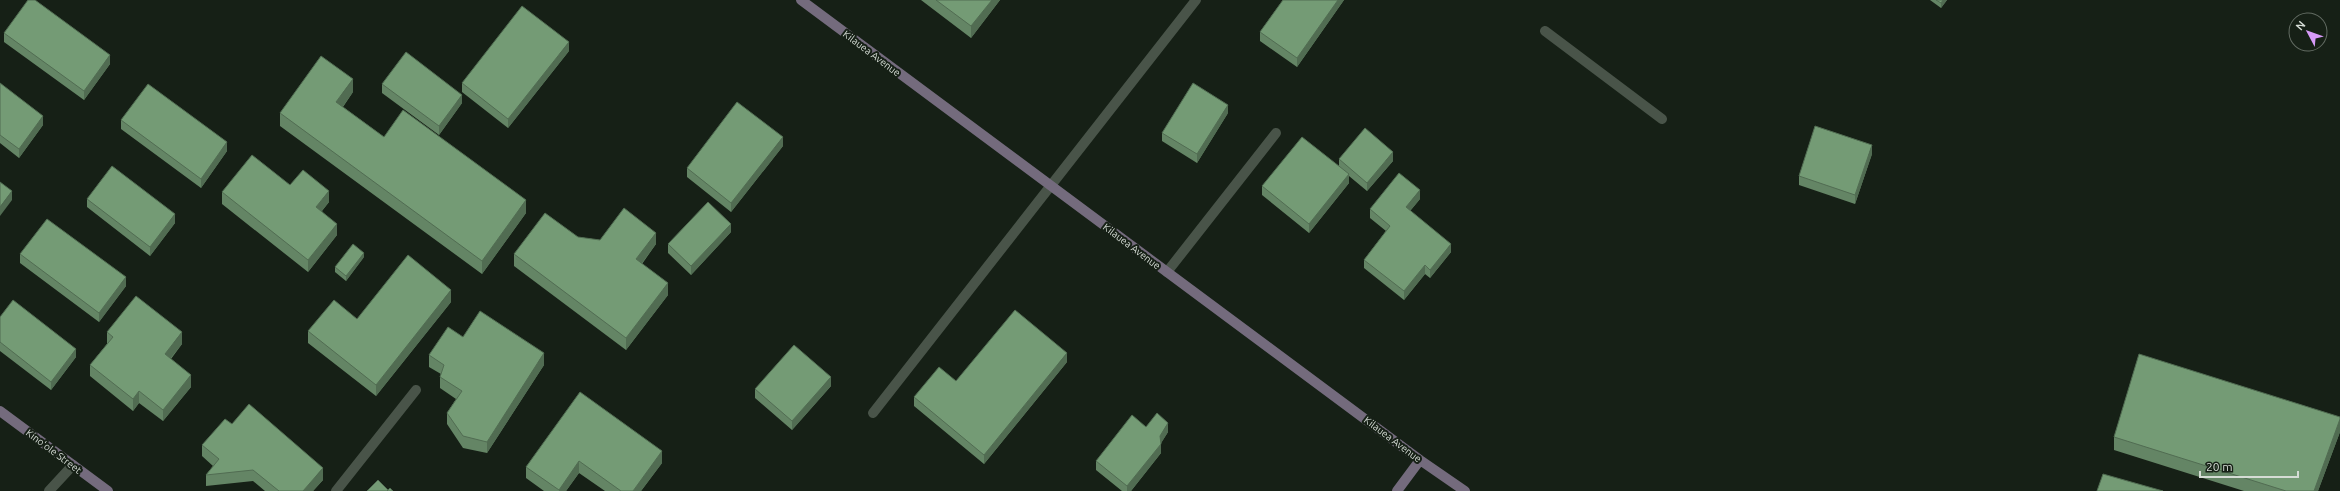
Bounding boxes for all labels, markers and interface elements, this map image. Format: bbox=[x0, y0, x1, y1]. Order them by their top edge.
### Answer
north arrow bbox=[2288, 12, 2328, 52]
text: N bbox=[2293, 18, 2308, 32]
street label: Kilauea Avenue bbox=[841, 28, 903, 79]
street label: Kilauea Avenue bbox=[1101, 221, 1163, 272]
street label: Kilauea Avenue bbox=[1362, 414, 1424, 465]
street label: Kinoʻole Street bbox=[24, 427, 84, 476]
scale bar bbox=[2200, 453, 2298, 479]
text: 20 m bbox=[2206, 460, 2233, 473]

